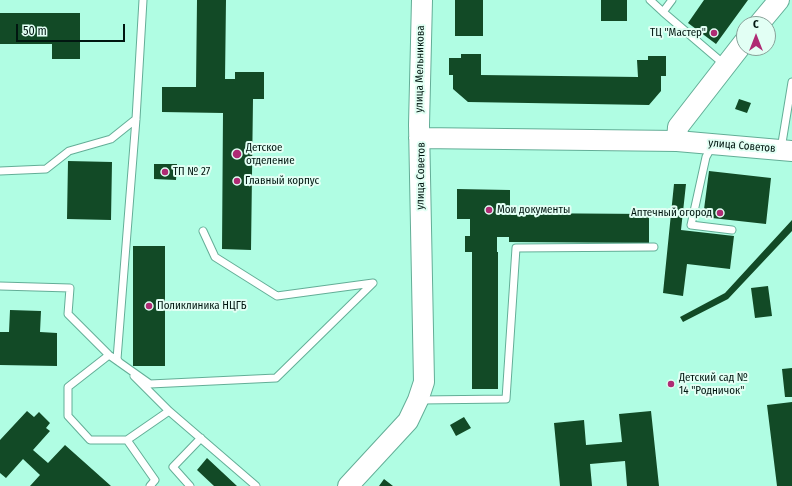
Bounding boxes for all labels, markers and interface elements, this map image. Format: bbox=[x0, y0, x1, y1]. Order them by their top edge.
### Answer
scale bar bbox=[18, 16, 127, 42]
north arrow bbox=[736, 16, 776, 56]
text: С bbox=[753, 18, 759, 31]
text: 50 m bbox=[23, 24, 47, 38]
street label: улица Мельникова bbox=[413, 25, 427, 113]
place label: ТЦ "Мастер" bbox=[650, 26, 706, 40]
marker: ТЦ "Мастер" bbox=[709, 28, 719, 38]
street label: улица Советов bbox=[708, 136, 776, 156]
place label: Детское отделение bbox=[246, 141, 295, 167]
street label: улица Советов bbox=[414, 142, 428, 210]
marker: Детское отделение bbox=[231, 148, 243, 160]
place label: ТП № 27 bbox=[173, 165, 210, 179]
marker: ТП № 27 bbox=[160, 167, 170, 177]
place label: Главный корпус bbox=[245, 174, 319, 188]
marker: Главный корпус bbox=[232, 176, 242, 186]
place label: Мои документы bbox=[497, 203, 570, 217]
marker: Мои документы bbox=[484, 205, 494, 215]
place label: Аптечный огород bbox=[631, 206, 712, 220]
marker: Аптечный огород bbox=[715, 208, 725, 218]
place label: Поликлиника НЦГБ bbox=[157, 299, 246, 313]
marker: Поликлиника НЦГБ bbox=[144, 301, 154, 311]
place label: Детский сад № 14 "Родничок" bbox=[679, 371, 748, 397]
marker: Детский сад № 14 "Родничок" bbox=[666, 379, 676, 389]

